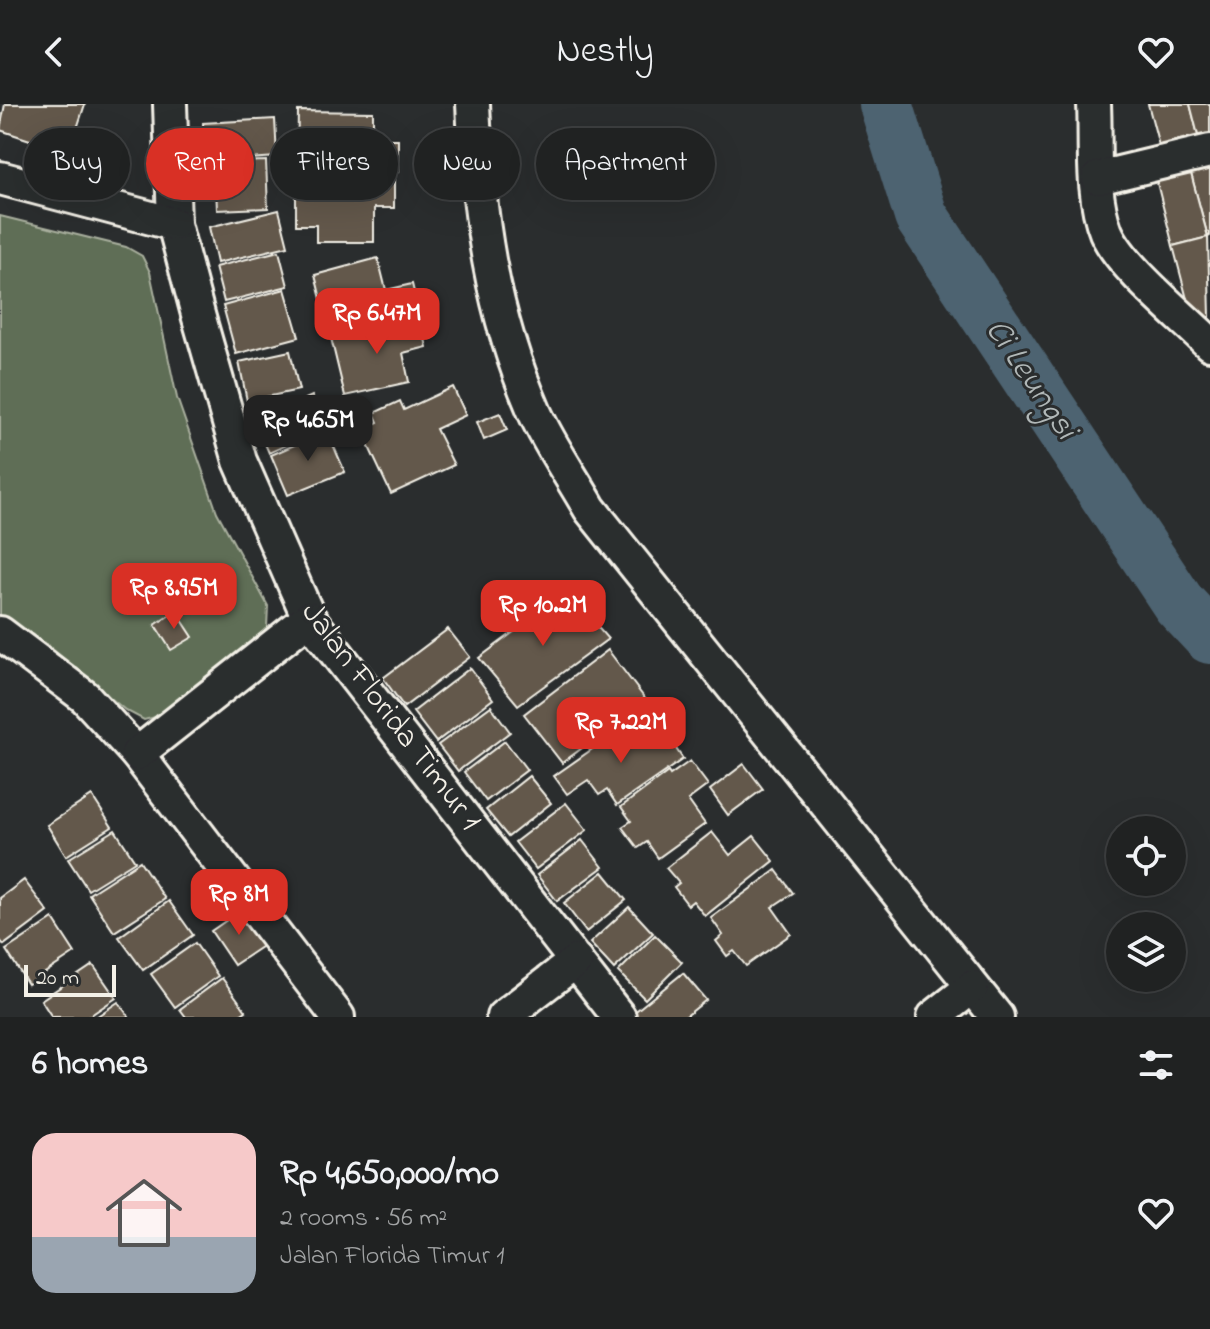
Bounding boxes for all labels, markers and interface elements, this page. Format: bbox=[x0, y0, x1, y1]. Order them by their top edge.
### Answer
text: Nestly bbox=[557, 26, 653, 79]
icon: back bbox=[32, 30, 76, 74]
icon: heart bbox=[1134, 30, 1178, 74]
chip: Buy bbox=[24, 128, 130, 200]
chip: Rent bbox=[146, 128, 254, 200]
chip: Filters bbox=[270, 128, 398, 200]
chip: New bbox=[414, 128, 520, 200]
chip: Apartment bbox=[536, 128, 715, 200]
pin: Rp 6.47M bbox=[294, 288, 460, 356]
text: Rp 6.47M bbox=[333, 295, 421, 333]
water label: Ci Leungsi bbox=[971, 310, 1090, 453]
pin: Rp 4.65M bbox=[225, 395, 391, 463]
text: Rp 4.65M bbox=[261, 402, 355, 440]
pin: Rp 8.95M bbox=[91, 563, 257, 631]
text: Rp 8.95M bbox=[130, 570, 218, 608]
pin: Rp 10.2M bbox=[460, 580, 626, 648]
text: Rp 10.2M bbox=[499, 587, 587, 625]
street label: Jalan Florida Timur 1 bbox=[288, 593, 492, 841]
pin: Rp 7.22M bbox=[538, 697, 704, 765]
text: Rp 7.22M bbox=[575, 704, 667, 742]
map controls bbox=[1106, 816, 1186, 992]
button: locate bbox=[1106, 816, 1186, 896]
pin: Rp 8M bbox=[183, 869, 295, 937]
text: Rp 8M bbox=[209, 876, 269, 914]
button: layers bbox=[1106, 912, 1186, 992]
scale bar bbox=[24, 961, 116, 997]
text: 20 m bbox=[36, 963, 79, 995]
text: 6 homes bbox=[32, 1040, 148, 1090]
icon: filters bbox=[1134, 1043, 1178, 1087]
text: Rp 4,650,000/mo bbox=[280, 1150, 499, 1200]
icon: home bbox=[96, 1165, 192, 1261]
icon: heart bbox=[1134, 1191, 1178, 1235]
text: 2 rooms · 56 m² bbox=[280, 1200, 447, 1238]
text: Jalan Florida Timur 1 bbox=[280, 1238, 504, 1276]

